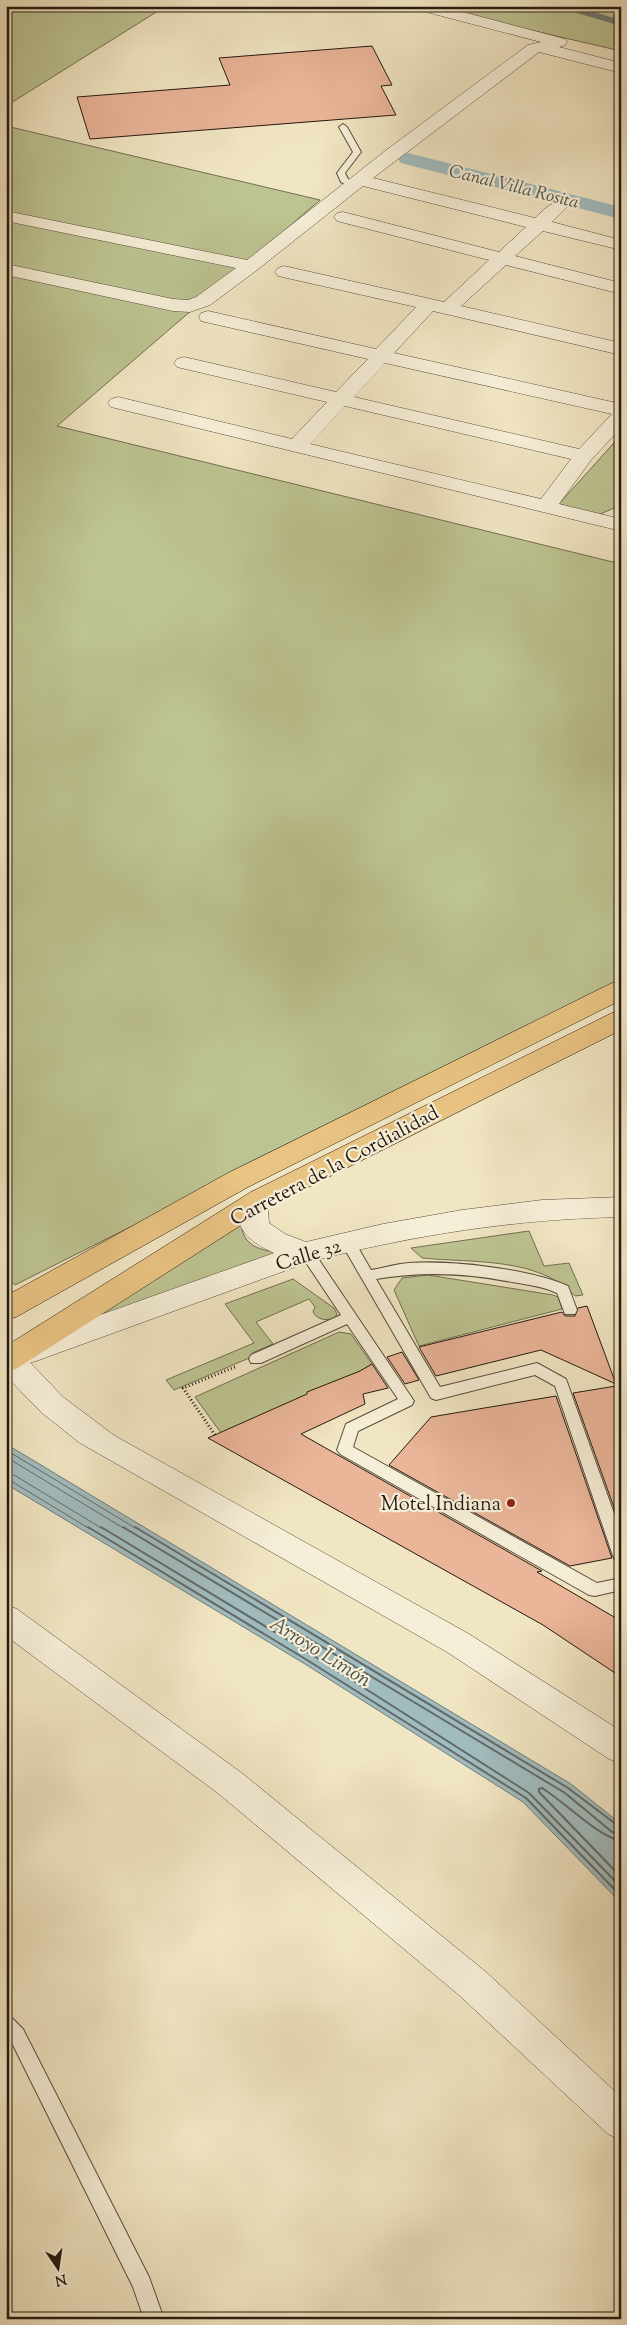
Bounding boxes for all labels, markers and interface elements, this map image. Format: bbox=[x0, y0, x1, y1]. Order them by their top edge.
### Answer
water label: Canal Villa Rosita bbox=[446, 159, 581, 217]
street label: Carretera de la Cordialidad bbox=[226, 1100, 445, 1235]
street label: Calle 32 bbox=[272, 1233, 345, 1280]
place label: Motel Indiana bbox=[381, 1491, 501, 1520]
marker: Motel Indiana bbox=[505, 1497, 517, 1509]
water label: Arroyo Limón bbox=[263, 1610, 377, 1696]
north arrow bbox=[32, 2242, 82, 2292]
text: N bbox=[53, 2268, 68, 2290]

